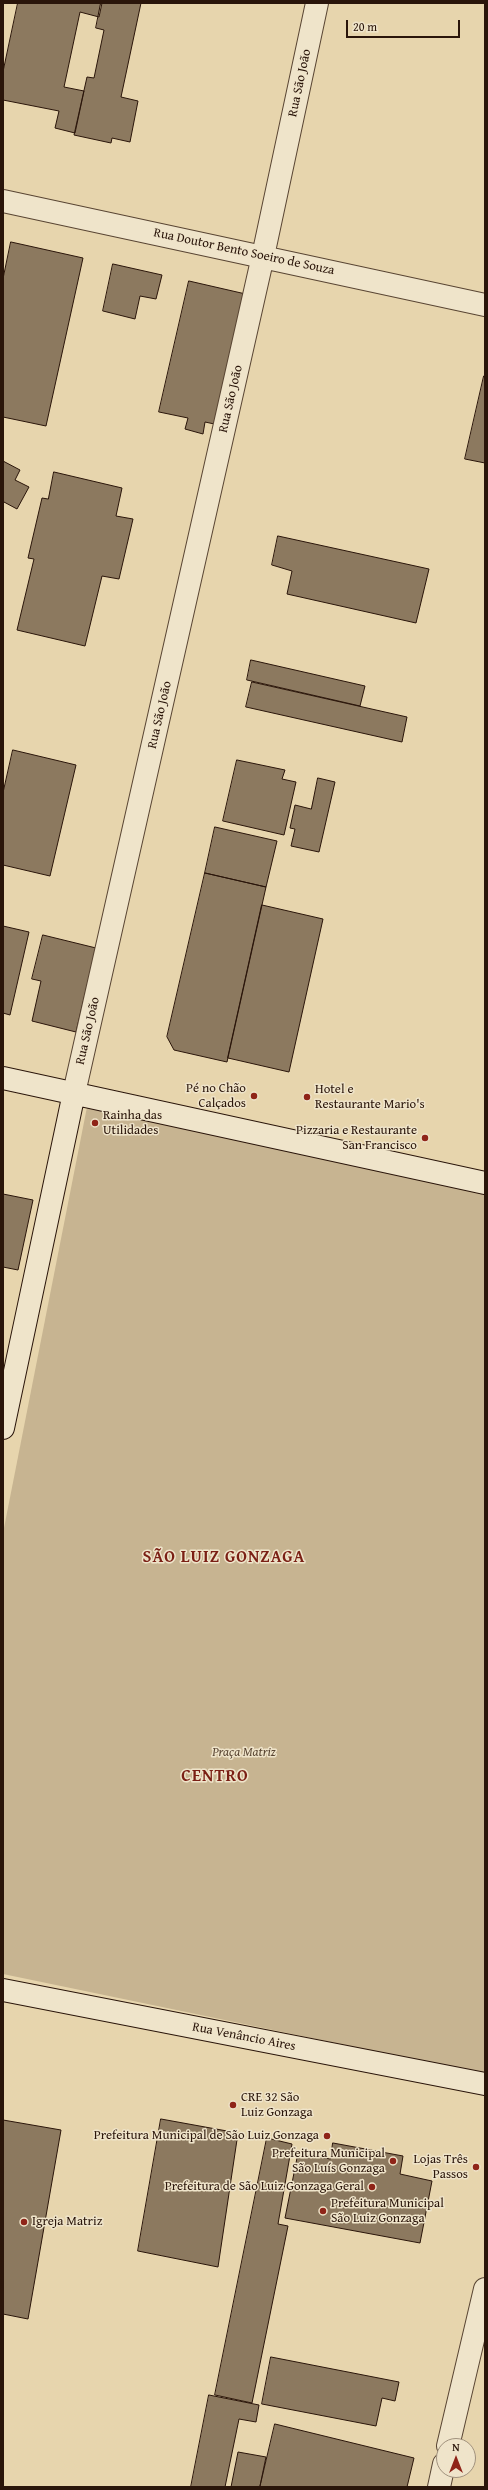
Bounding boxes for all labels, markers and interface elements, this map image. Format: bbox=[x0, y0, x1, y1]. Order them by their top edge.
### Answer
scale bar bbox=[348, 12, 462, 38]
text: 20 m bbox=[353, 18, 377, 35]
street label: Rua São João bbox=[285, 48, 315, 118]
street label: Rua Doutor Bento Soeiro de Souza bbox=[152, 225, 336, 279]
street label: Rua São João bbox=[216, 364, 246, 434]
street label: Rua São João bbox=[145, 680, 175, 750]
street label: Rua São João bbox=[73, 996, 103, 1066]
place label: Pé no Chão Calçados bbox=[186, 1081, 246, 1112]
place label: Hotel e Restaurante Mario's bbox=[315, 1082, 425, 1113]
marker: Pé no Chão Calçados bbox=[249, 1091, 259, 1101]
marker: Hotel e Restaurante Mario's bbox=[302, 1092, 312, 1102]
place label: Rainha das Utilidades bbox=[103, 1108, 162, 1139]
marker: Rainha das Utilidades bbox=[90, 1118, 100, 1128]
place label: Pizzaria e Restaurante San Francisco bbox=[296, 1123, 417, 1154]
marker: Pizzaria e Restaurante San Francisco bbox=[420, 1133, 430, 1143]
district label: SÃO LUIZ GONZAGA bbox=[143, 1548, 305, 1568]
park label: Praça Matriz bbox=[212, 1745, 276, 1761]
district label: CENTRO bbox=[181, 1767, 249, 1787]
street label: Rua Venâncio Aires bbox=[191, 2019, 297, 2055]
place label: CRE 32 São Luiz Gonzaga bbox=[241, 2090, 313, 2121]
marker: CRE 32 São Luiz Gonzaga bbox=[228, 2100, 238, 2110]
place label: Prefeitura Municipal de São Luiz Gonzaga bbox=[94, 2128, 319, 2144]
marker: Prefeitura Municipal de São Luiz Gonzaga bbox=[322, 2131, 332, 2141]
place label: Prefeitura Municipal São Luís Gonzaga bbox=[272, 2146, 385, 2177]
place label: Lojas Três Passos bbox=[413, 2152, 468, 2183]
marker: Prefeitura Municipal São Luís Gonzaga bbox=[388, 2156, 398, 2166]
marker: Lojas Três Passos bbox=[471, 2162, 481, 2172]
place label: Prefeitura de São Luiz Gonzaga Geral bbox=[165, 2179, 364, 2195]
marker: Prefeitura de São Luiz Gonzaga Geral bbox=[367, 2182, 377, 2192]
place label: Prefeitura Municipal São Luiz Gonzaga bbox=[331, 2196, 444, 2227]
marker: Prefeitura Municipal São Luiz Gonzaga bbox=[318, 2206, 328, 2216]
place label: Igreja Matriz bbox=[32, 2214, 102, 2230]
marker: Igreja Matriz bbox=[19, 2217, 29, 2227]
north arrow bbox=[436, 2438, 476, 2478]
text: N bbox=[452, 2439, 460, 2455]

